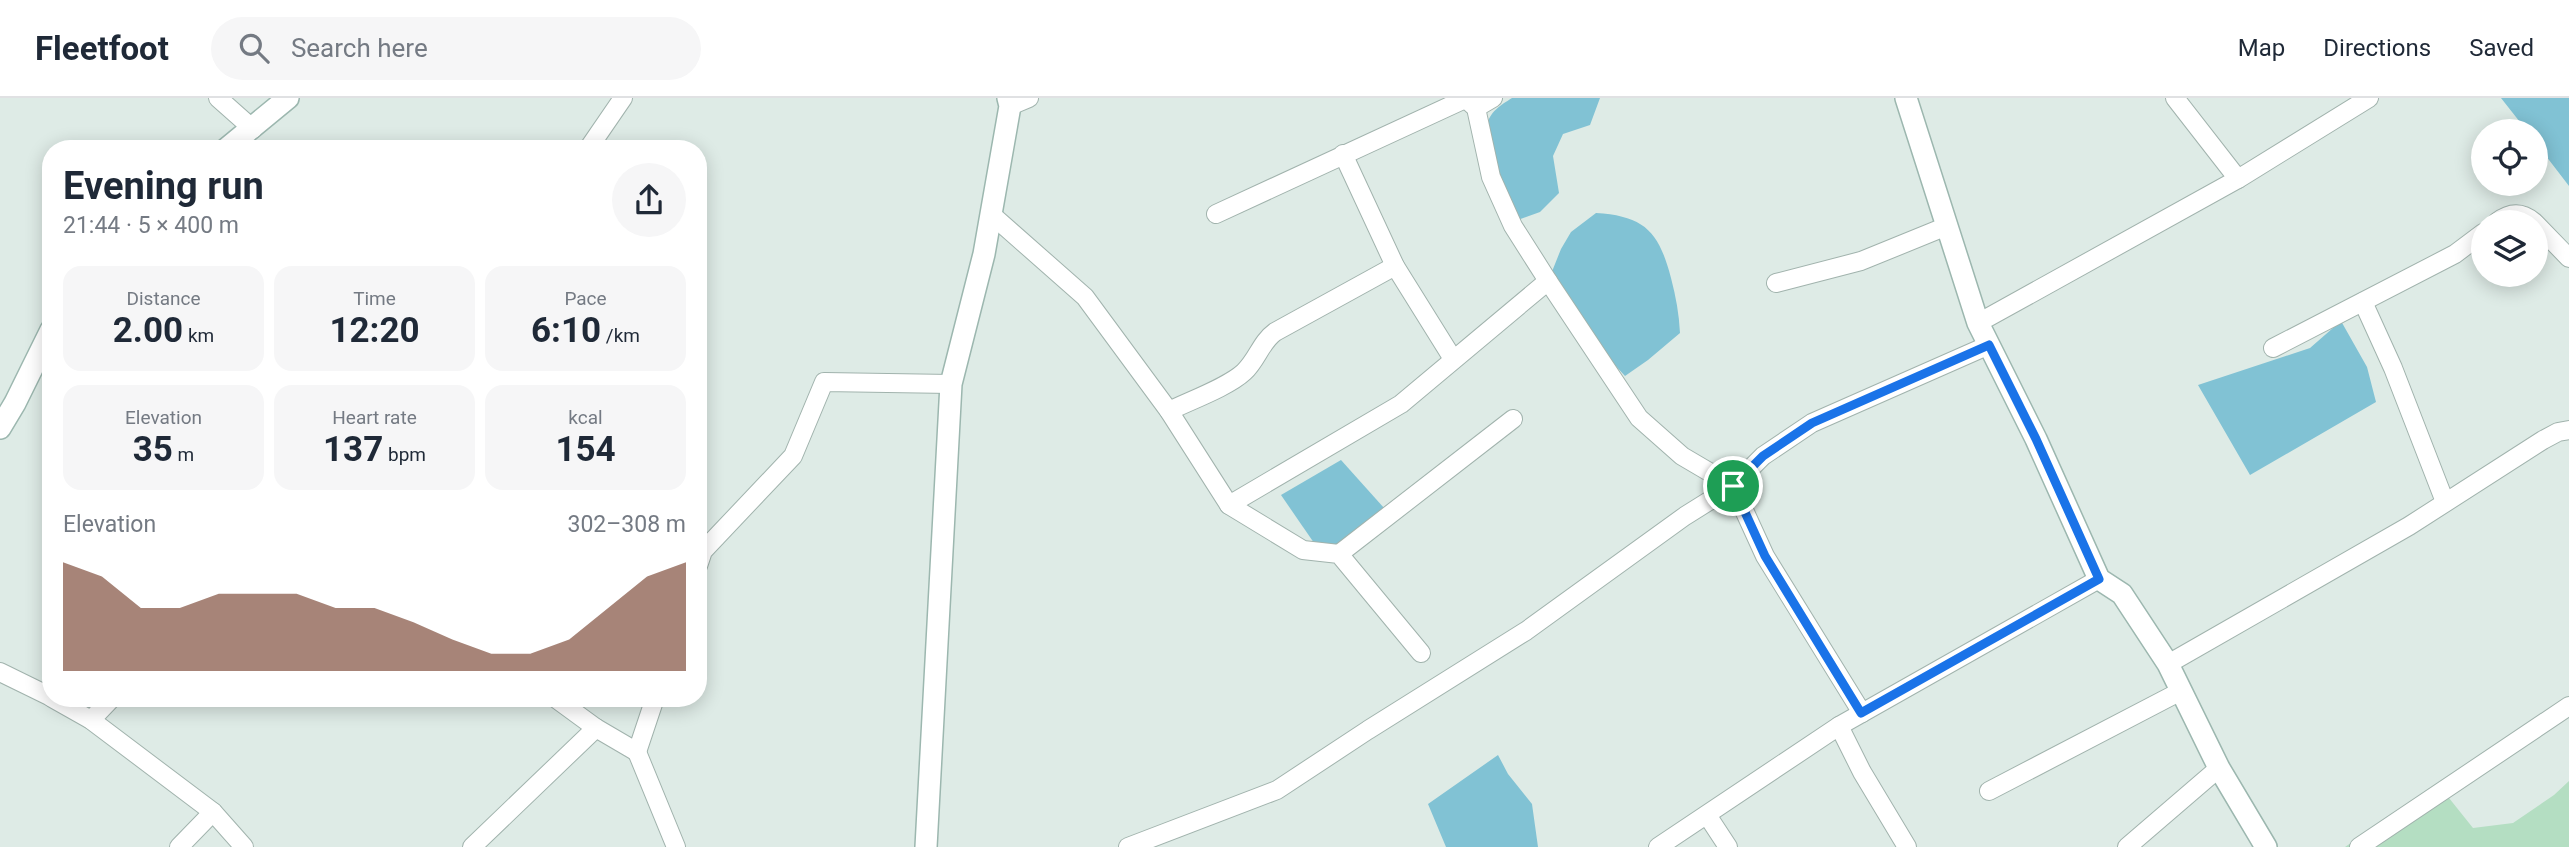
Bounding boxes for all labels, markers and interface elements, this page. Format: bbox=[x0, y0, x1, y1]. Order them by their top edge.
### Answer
search box bbox=[211, 17, 701, 80]
text: Fleetfoot bbox=[35, 29, 169, 68]
icon: search bbox=[235, 29, 273, 67]
text: Search here bbox=[291, 33, 428, 63]
text: Map bbox=[2238, 34, 2285, 62]
text: Directions bbox=[2323, 34, 2431, 62]
text: Saved bbox=[2469, 34, 2534, 62]
map controls bbox=[2471, 119, 2548, 287]
button: locate bbox=[2471, 119, 2548, 196]
button: share bbox=[612, 163, 686, 237]
text: Evening run bbox=[63, 164, 264, 208]
button: layers bbox=[2471, 210, 2548, 287]
text: 21:44 · 5 × 400 m bbox=[63, 212, 239, 239]
text: Distance bbox=[127, 287, 200, 310]
text: Time bbox=[353, 287, 396, 310]
text: Pace bbox=[564, 287, 607, 310]
text: 2.00 bbox=[113, 310, 183, 351]
text: 12:20 bbox=[329, 310, 420, 351]
text: 6:10 bbox=[531, 310, 601, 351]
text: km bbox=[183, 324, 214, 347]
text: /km bbox=[601, 324, 640, 347]
text: Elevation bbox=[125, 406, 202, 429]
text: Heart rate bbox=[332, 406, 417, 429]
text: kcal bbox=[568, 406, 603, 429]
text: 35 bbox=[133, 429, 173, 470]
text: 137 bbox=[323, 429, 383, 470]
text: 154 bbox=[555, 429, 616, 470]
text: m bbox=[173, 443, 194, 466]
text: bpm bbox=[383, 443, 426, 466]
pin bbox=[1703, 456, 1763, 516]
icon: arrive bbox=[1714, 467, 1752, 505]
text: Elevation bbox=[63, 511, 156, 538]
text: 302–308 m bbox=[567, 511, 686, 538]

